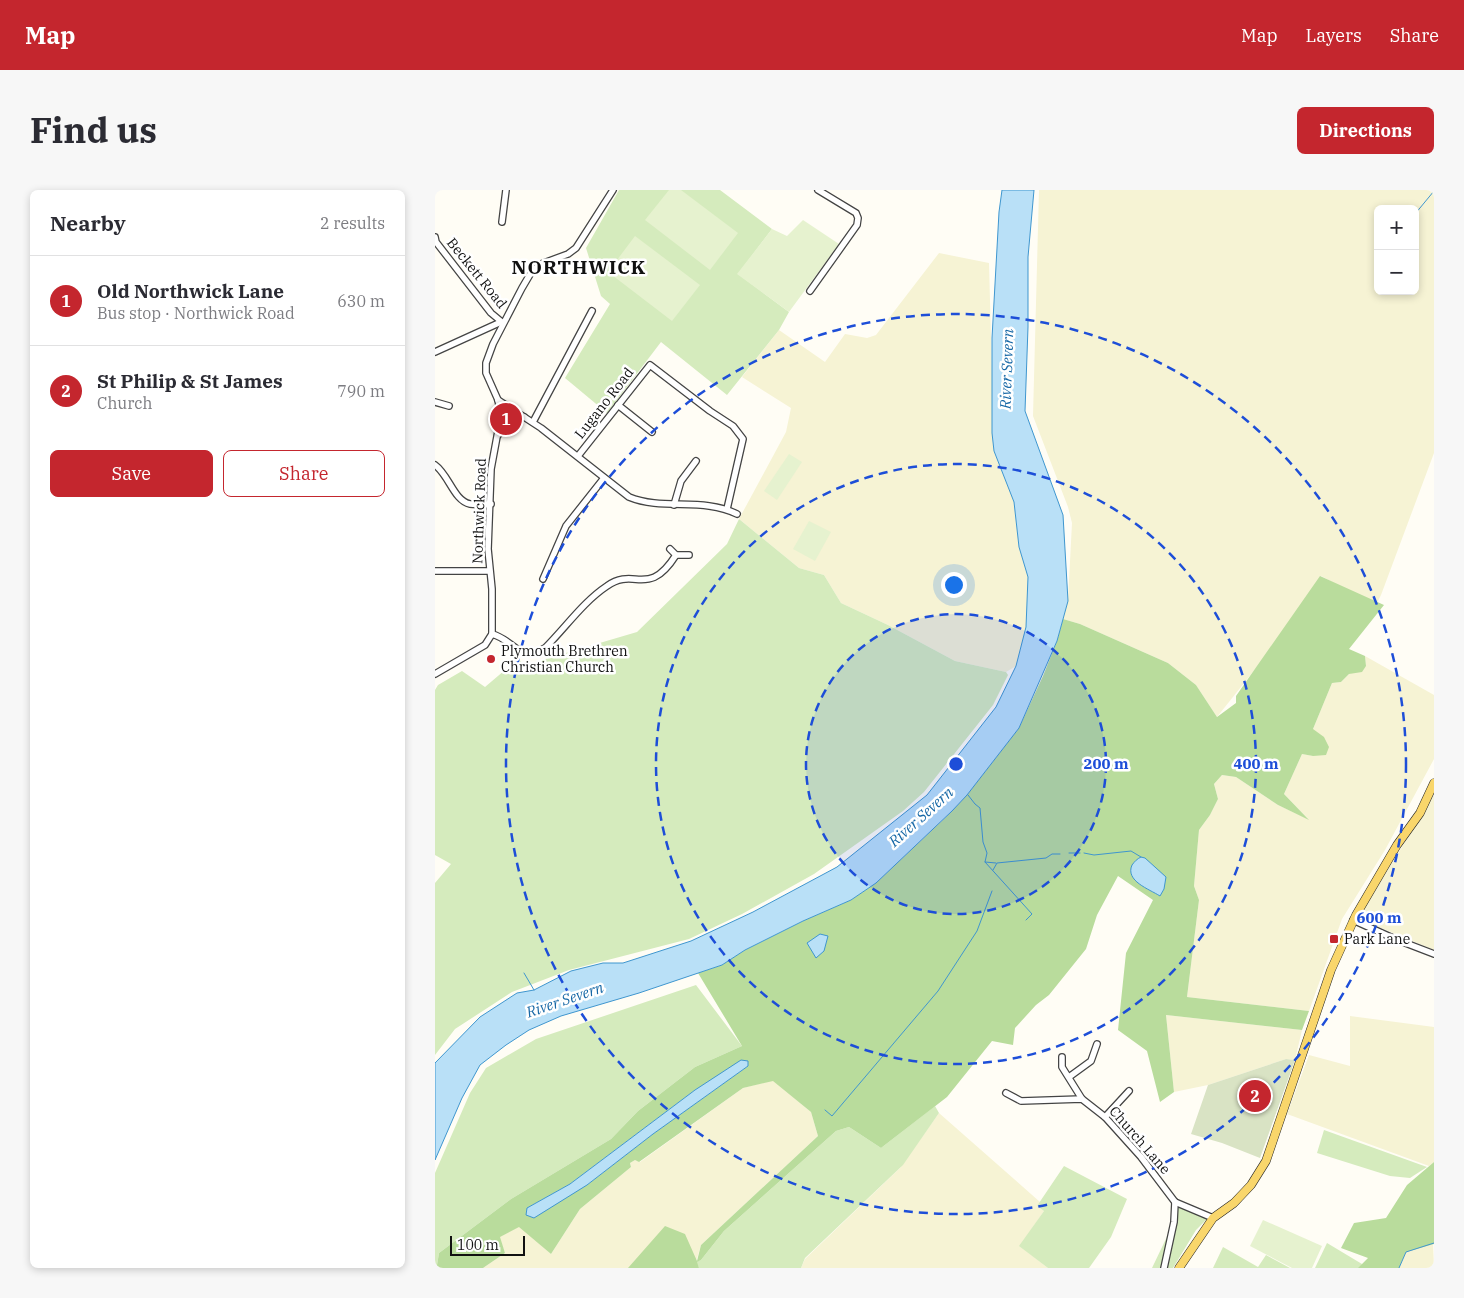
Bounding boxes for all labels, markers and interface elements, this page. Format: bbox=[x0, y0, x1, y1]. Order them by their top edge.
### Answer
text: Map bbox=[25, 19, 75, 51]
text: Map bbox=[1241, 24, 1278, 47]
text: Layers bbox=[1306, 24, 1362, 47]
text: Share bbox=[1390, 24, 1439, 47]
text: Find us bbox=[30, 107, 157, 153]
button: Directions bbox=[1297, 107, 1434, 154]
map controls bbox=[1374, 205, 1419, 295]
button: + bbox=[1374, 205, 1419, 250]
text: Nearby bbox=[50, 209, 126, 237]
text: 2 results bbox=[320, 213, 385, 233]
street label: Beckett Road bbox=[443, 234, 511, 312]
button: − bbox=[1374, 250, 1419, 295]
district label: NORTHWICK bbox=[512, 255, 646, 279]
text: Old Northwick Lane bbox=[97, 279, 284, 303]
text: 1 bbox=[61, 291, 71, 311]
text: 630 m bbox=[337, 291, 385, 311]
text: Bus stop · Northwick Road bbox=[97, 303, 295, 323]
water label: River Severn bbox=[996, 328, 1017, 410]
street label: Lugano Road bbox=[571, 363, 638, 442]
text: St Philip & St James bbox=[97, 369, 283, 393]
text: 2 bbox=[61, 381, 71, 401]
text: 790 m bbox=[337, 381, 385, 401]
text: Church bbox=[97, 393, 153, 413]
pin: 1 bbox=[490, 400, 522, 438]
button: Save bbox=[50, 450, 213, 497]
button: Share bbox=[223, 450, 385, 497]
street label: Northwick Road bbox=[468, 457, 490, 564]
your location bbox=[941, 572, 967, 598]
place label: Plymouth Brethren Christian Church bbox=[501, 642, 628, 676]
marker: Plymouth Brethren Christian Church bbox=[485, 653, 497, 665]
text: 200 m bbox=[1083, 754, 1129, 773]
text: 400 m bbox=[1233, 754, 1279, 773]
centre of rings bbox=[947, 755, 965, 773]
water label: River Severn bbox=[884, 782, 957, 851]
text: 600 m bbox=[1356, 908, 1402, 927]
place label: Park Lane bbox=[1344, 930, 1410, 948]
marker: Park Lane bbox=[1328, 933, 1340, 945]
water label: River Severn bbox=[523, 977, 606, 1022]
pin: 2 bbox=[1239, 1077, 1271, 1115]
street label: Church Lane bbox=[1106, 1102, 1174, 1178]
scale bar bbox=[450, 1233, 525, 1256]
text: 100 m bbox=[457, 1236, 499, 1254]

